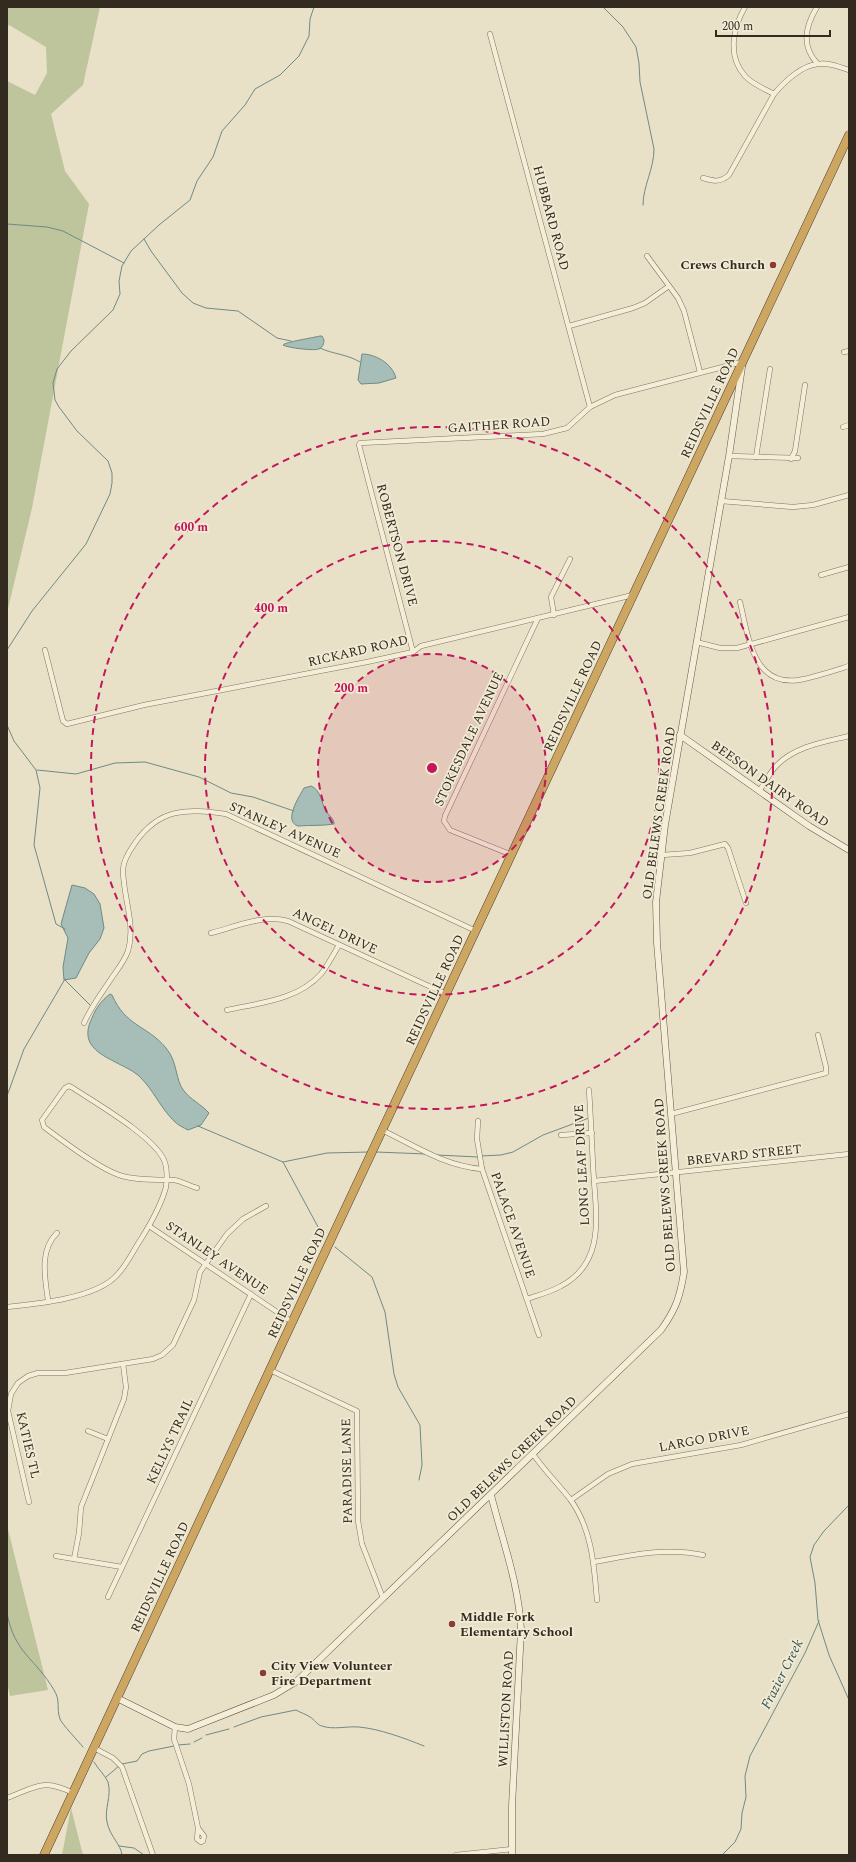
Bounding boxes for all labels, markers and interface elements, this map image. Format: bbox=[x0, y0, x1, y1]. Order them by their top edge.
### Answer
scale bar bbox=[716, 12, 830, 38]
text: 200 m bbox=[722, 17, 753, 36]
street label: HUBBARD ROAD bbox=[527, 163, 575, 273]
place label: Crews Church bbox=[681, 255, 765, 275]
marker: Crews Church bbox=[768, 260, 778, 270]
street label: REIDSVILLE ROAD bbox=[676, 344, 744, 462]
street label: GAITHER ROAD bbox=[447, 411, 551, 439]
street label: ROBERTSON DRIVE bbox=[371, 481, 423, 609]
text: 600 m bbox=[174, 518, 208, 537]
text: 400 m bbox=[254, 599, 288, 618]
street label: RICKARD ROAD bbox=[306, 630, 410, 672]
street label: REIDSVILLE ROAD bbox=[539, 637, 607, 755]
street label: STOKESDALE AVENUE bbox=[429, 669, 509, 809]
text: 200 m bbox=[334, 679, 368, 698]
street label: OLD BELEWS CREEK ROAD bbox=[637, 725, 681, 901]
street label: BEESON DAIRY ROAD bbox=[707, 736, 833, 832]
centre of rings bbox=[425, 761, 439, 775]
street label: STANLEY AVENUE bbox=[226, 796, 344, 864]
street label: ANGEL DRIVE bbox=[289, 903, 381, 959]
street label: REIDSVILLE ROAD bbox=[401, 931, 469, 1049]
street label: OLD BELEWS CREEK ROAD bbox=[649, 1097, 681, 1273]
street label: LONG LEAF DRIVE bbox=[569, 1104, 595, 1226]
street label: BREVARD STREET bbox=[685, 1139, 803, 1171]
street label: PALACE AVENUE bbox=[485, 1169, 541, 1281]
street label: STANLEY AVENUE bbox=[162, 1216, 272, 1300]
street label: REIDSVILLE ROAD bbox=[263, 1224, 331, 1342]
street label: OLD BELEWS CREEK ROAD bbox=[442, 1391, 582, 1527]
street label: KELLYS TRAIL bbox=[141, 1395, 199, 1487]
street label: KATIES TL bbox=[11, 1410, 45, 1480]
street label: PARADISE LANE bbox=[336, 1418, 358, 1524]
street label: LARGO DRIVE bbox=[657, 1420, 751, 1458]
street label: REIDSVILLE ROAD bbox=[126, 1518, 194, 1636]
place label: Middle Fork Elementary School bbox=[460, 1607, 573, 1642]
marker: Middle Fork Elementary School bbox=[447, 1619, 457, 1629]
water label: Frazier Creek bbox=[755, 1635, 809, 1713]
street label: WILLISTON ROAD bbox=[493, 1650, 519, 1768]
place label: City View Volunteer Fire Department bbox=[271, 1656, 392, 1691]
marker: City View Volunteer Fire Department bbox=[258, 1668, 268, 1678]

